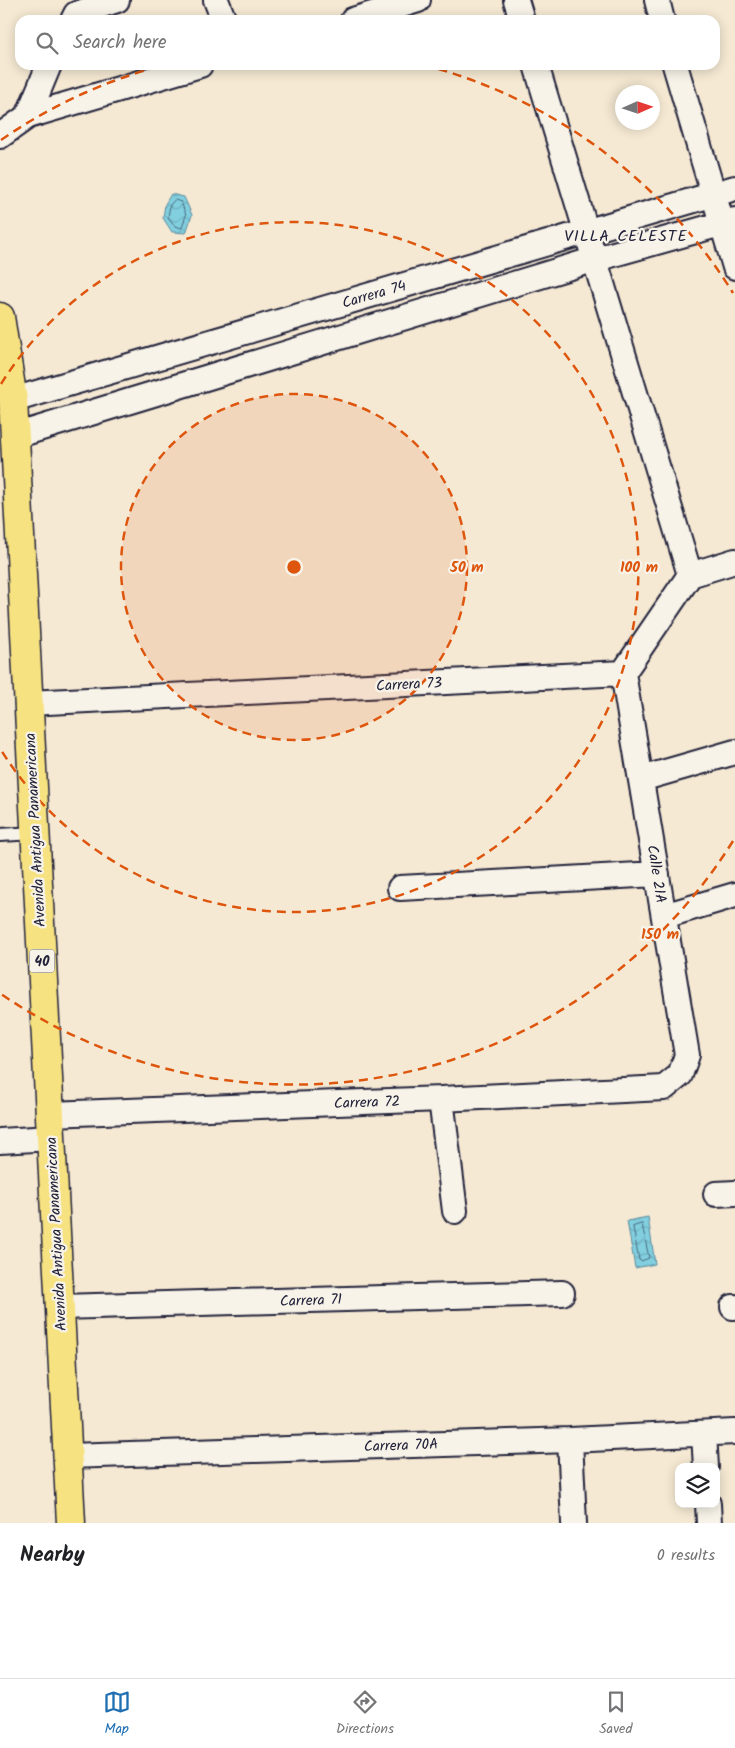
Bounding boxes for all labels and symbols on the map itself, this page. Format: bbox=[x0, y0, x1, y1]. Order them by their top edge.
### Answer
north arrow bbox=[615, 85, 660, 130]
district label: VILLA CELESTE bbox=[564, 224, 688, 249]
street label: Carrera 74 bbox=[339, 274, 409, 316]
text: 50 m bbox=[449, 556, 484, 580]
text: 100 m bbox=[620, 556, 658, 580]
centre of rings bbox=[285, 558, 303, 576]
street label: Carrera 73 bbox=[375, 671, 443, 699]
street label: Avenida Antigua Panamericana bbox=[19, 732, 53, 928]
street label: Calle 21A bbox=[640, 843, 672, 905]
text: 150 m bbox=[641, 923, 679, 947]
road number: 40 bbox=[30, 949, 54, 972]
street label: Carrera 72 bbox=[333, 1090, 401, 1116]
street label: Avenida Antigua Panamericana bbox=[40, 1136, 74, 1332]
street label: Carrera 71 bbox=[279, 1288, 343, 1314]
street label: Carrera 70A bbox=[364, 1433, 439, 1459]

